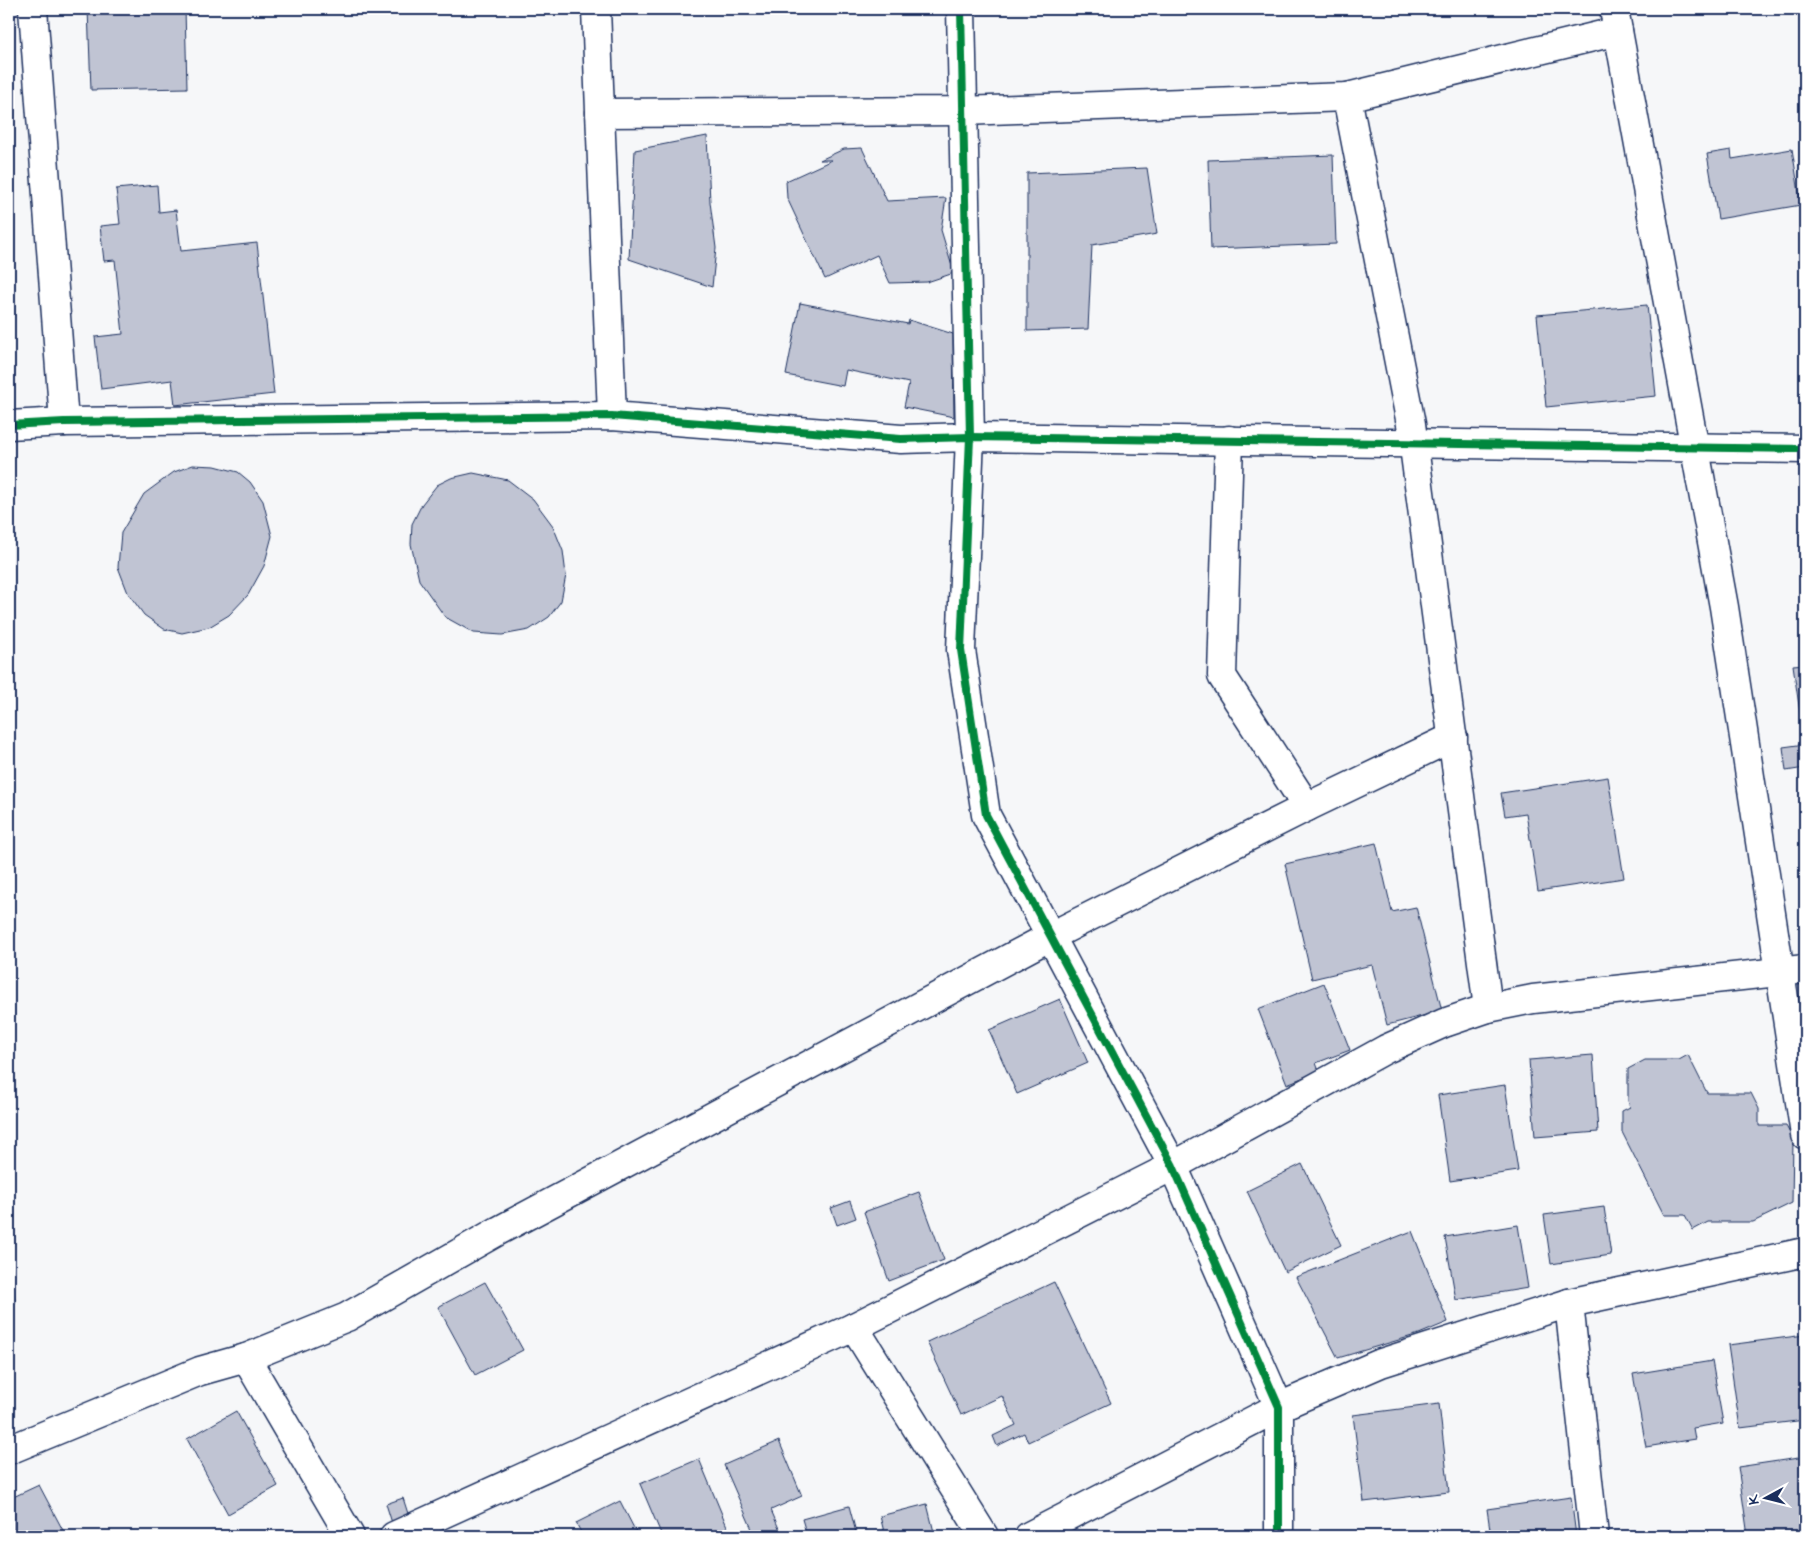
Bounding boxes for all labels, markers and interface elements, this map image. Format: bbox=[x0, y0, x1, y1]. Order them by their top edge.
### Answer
north arrow bbox=[1742, 1472, 1792, 1522]
text: K bbox=[1744, 1492, 1764, 1505]

